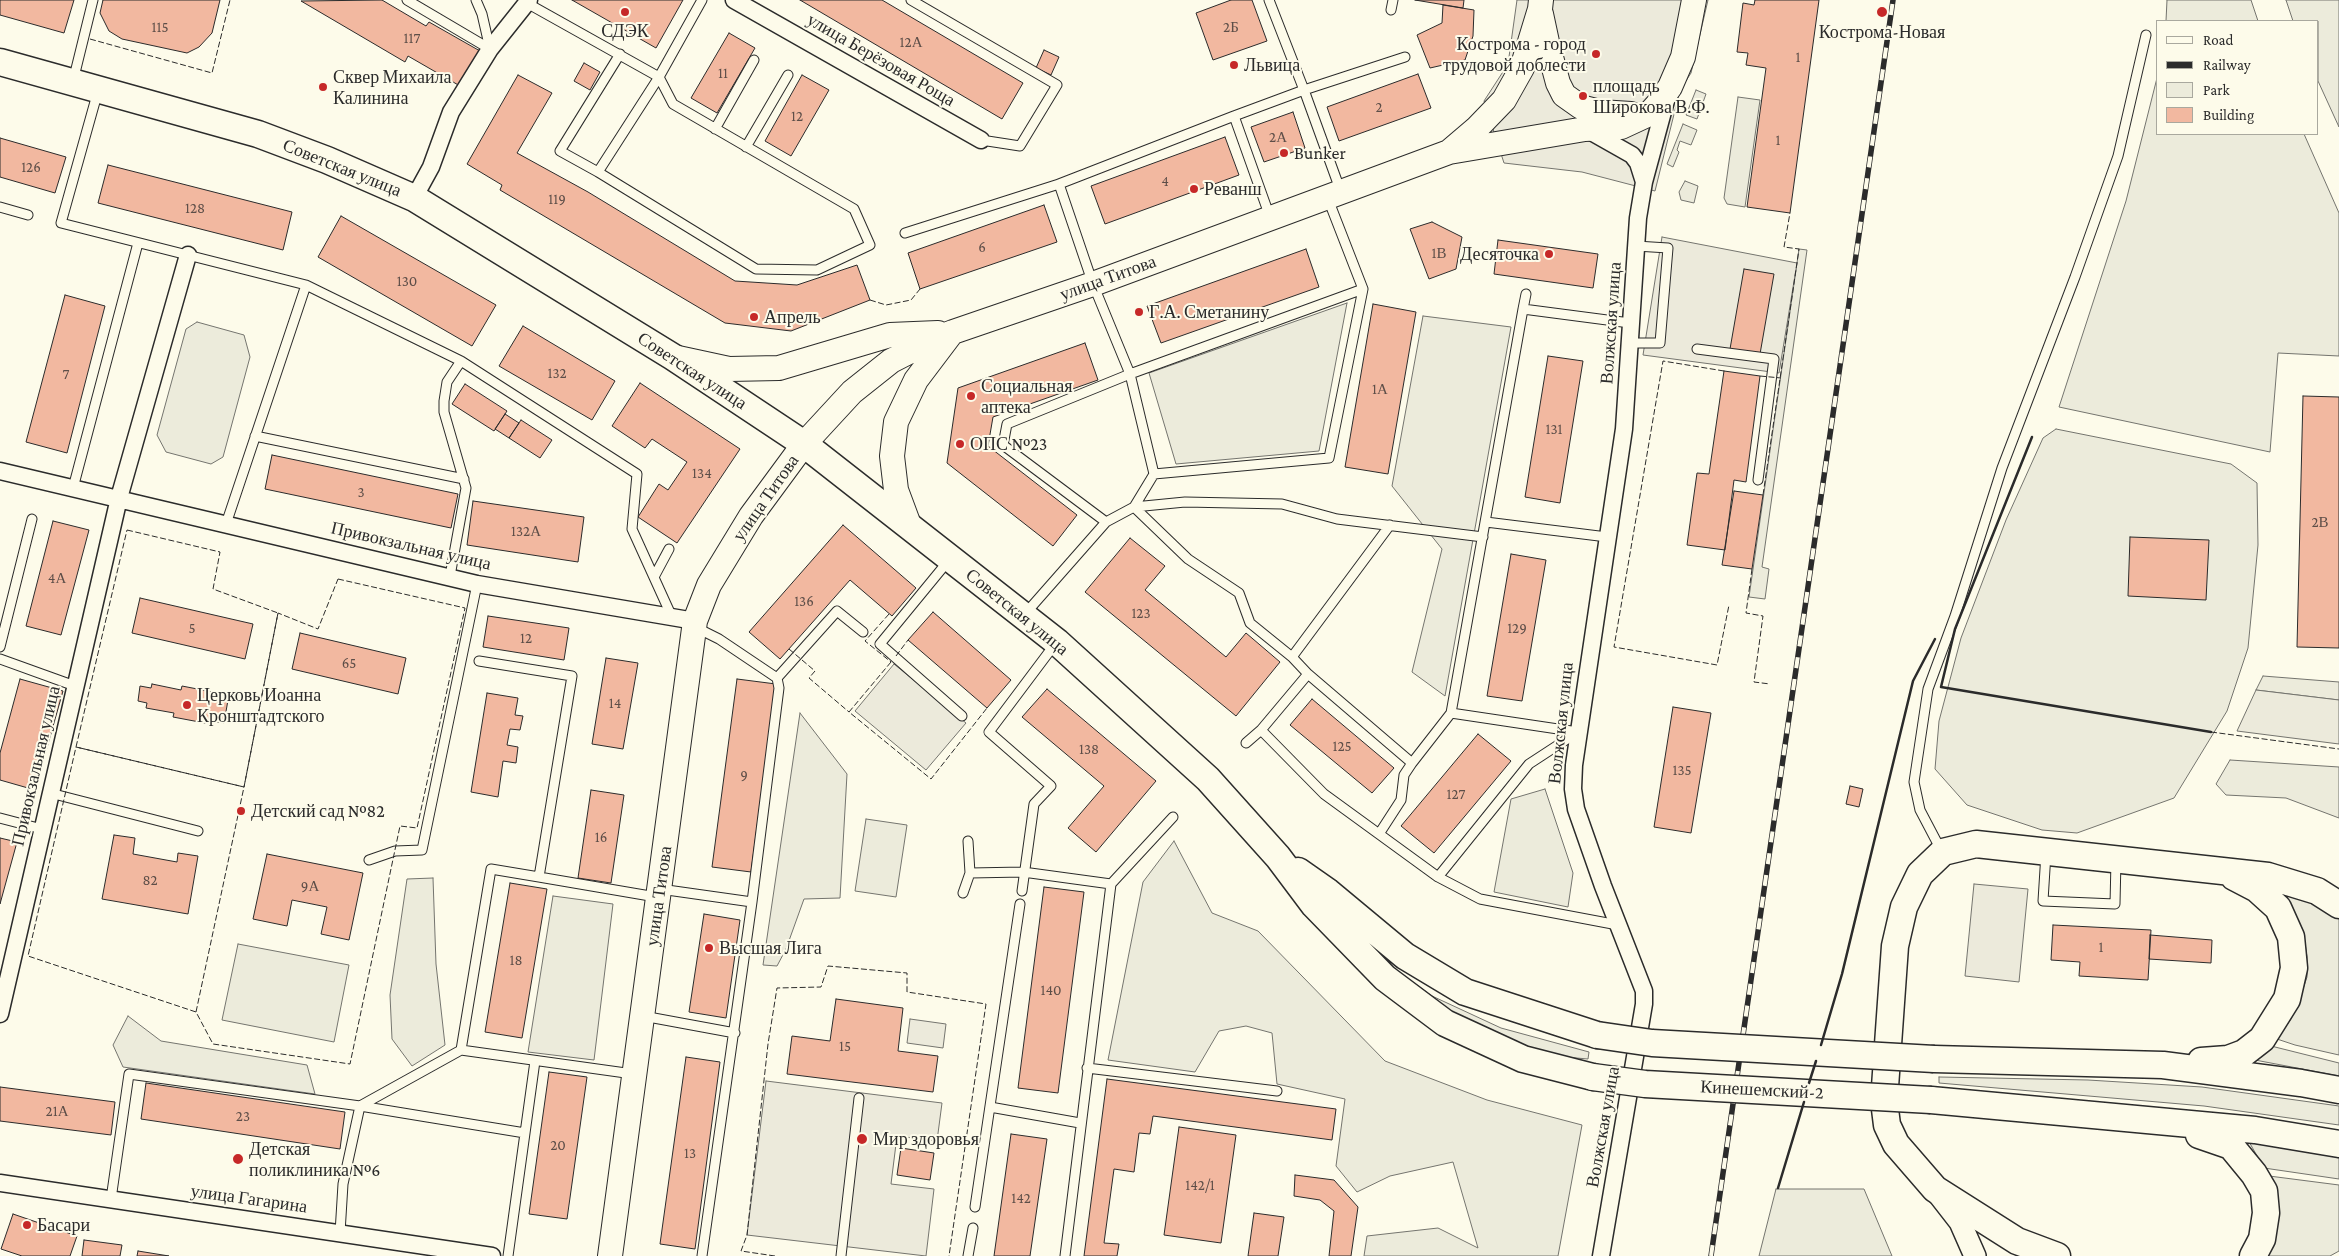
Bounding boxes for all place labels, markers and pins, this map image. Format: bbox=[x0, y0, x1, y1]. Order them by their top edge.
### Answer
marker: Кострома-Новая bbox=[1875, 5, 1889, 19]
marker: СДЭК bbox=[619, 6, 631, 18]
place label: СДЭК bbox=[601, 20, 649, 42]
place label: Кострома-Новая bbox=[1819, 21, 1945, 43]
place label: Кострома - город трудовой доблести bbox=[1443, 33, 1586, 76]
marker: Кострома - город трудовой доблести bbox=[1590, 48, 1602, 60]
place label: Львица bbox=[1244, 54, 1300, 76]
marker: Львица bbox=[1228, 59, 1240, 71]
place label: Сквер Михаила Калинина bbox=[333, 66, 452, 108]
place label: площадь Широкова В.Ф. bbox=[1593, 75, 1710, 118]
marker: Сквер Михаила Калинина bbox=[317, 81, 329, 93]
marker: площадь Широкова В.Ф. bbox=[1577, 90, 1589, 102]
place label: Bunker bbox=[1294, 142, 1346, 164]
marker: Bunker bbox=[1278, 147, 1290, 159]
place label: Реванш bbox=[1204, 178, 1262, 200]
marker: Реванш bbox=[1188, 183, 1200, 195]
place label: Десяточка bbox=[1460, 243, 1539, 265]
marker: Десяточка bbox=[1543, 248, 1555, 260]
place label: Г.А. Сметанину bbox=[1149, 301, 1269, 323]
place label: Апрель bbox=[764, 306, 821, 328]
marker: Г.А. Сметанину bbox=[1133, 306, 1145, 318]
marker: Апрель bbox=[748, 311, 760, 323]
place label: Социальная аптека bbox=[981, 375, 1073, 418]
marker: Социальная аптека bbox=[965, 390, 977, 402]
place label: ОПС №23 bbox=[970, 433, 1047, 455]
marker: ОПС №23 bbox=[954, 438, 966, 450]
place label: Церковь Иоанна Кронштадтского bbox=[197, 684, 325, 726]
marker: Церковь Иоанна Кронштадтского bbox=[181, 699, 193, 711]
place label: Детский сад №82 bbox=[251, 800, 385, 822]
marker: Детский сад №82 bbox=[235, 805, 247, 817]
place label: Высшая Лига bbox=[719, 937, 822, 959]
marker: Высшая Лига bbox=[703, 942, 715, 954]
place label: Мир здоровья bbox=[873, 1128, 979, 1150]
marker: Мир здоровья bbox=[855, 1132, 869, 1146]
place label: Детская поликлиника №6 bbox=[249, 1138, 380, 1180]
marker: Детская поликлиника №6 bbox=[231, 1152, 245, 1166]
place label: Басари bbox=[37, 1214, 90, 1236]
marker: Басари bbox=[21, 1219, 33, 1231]

